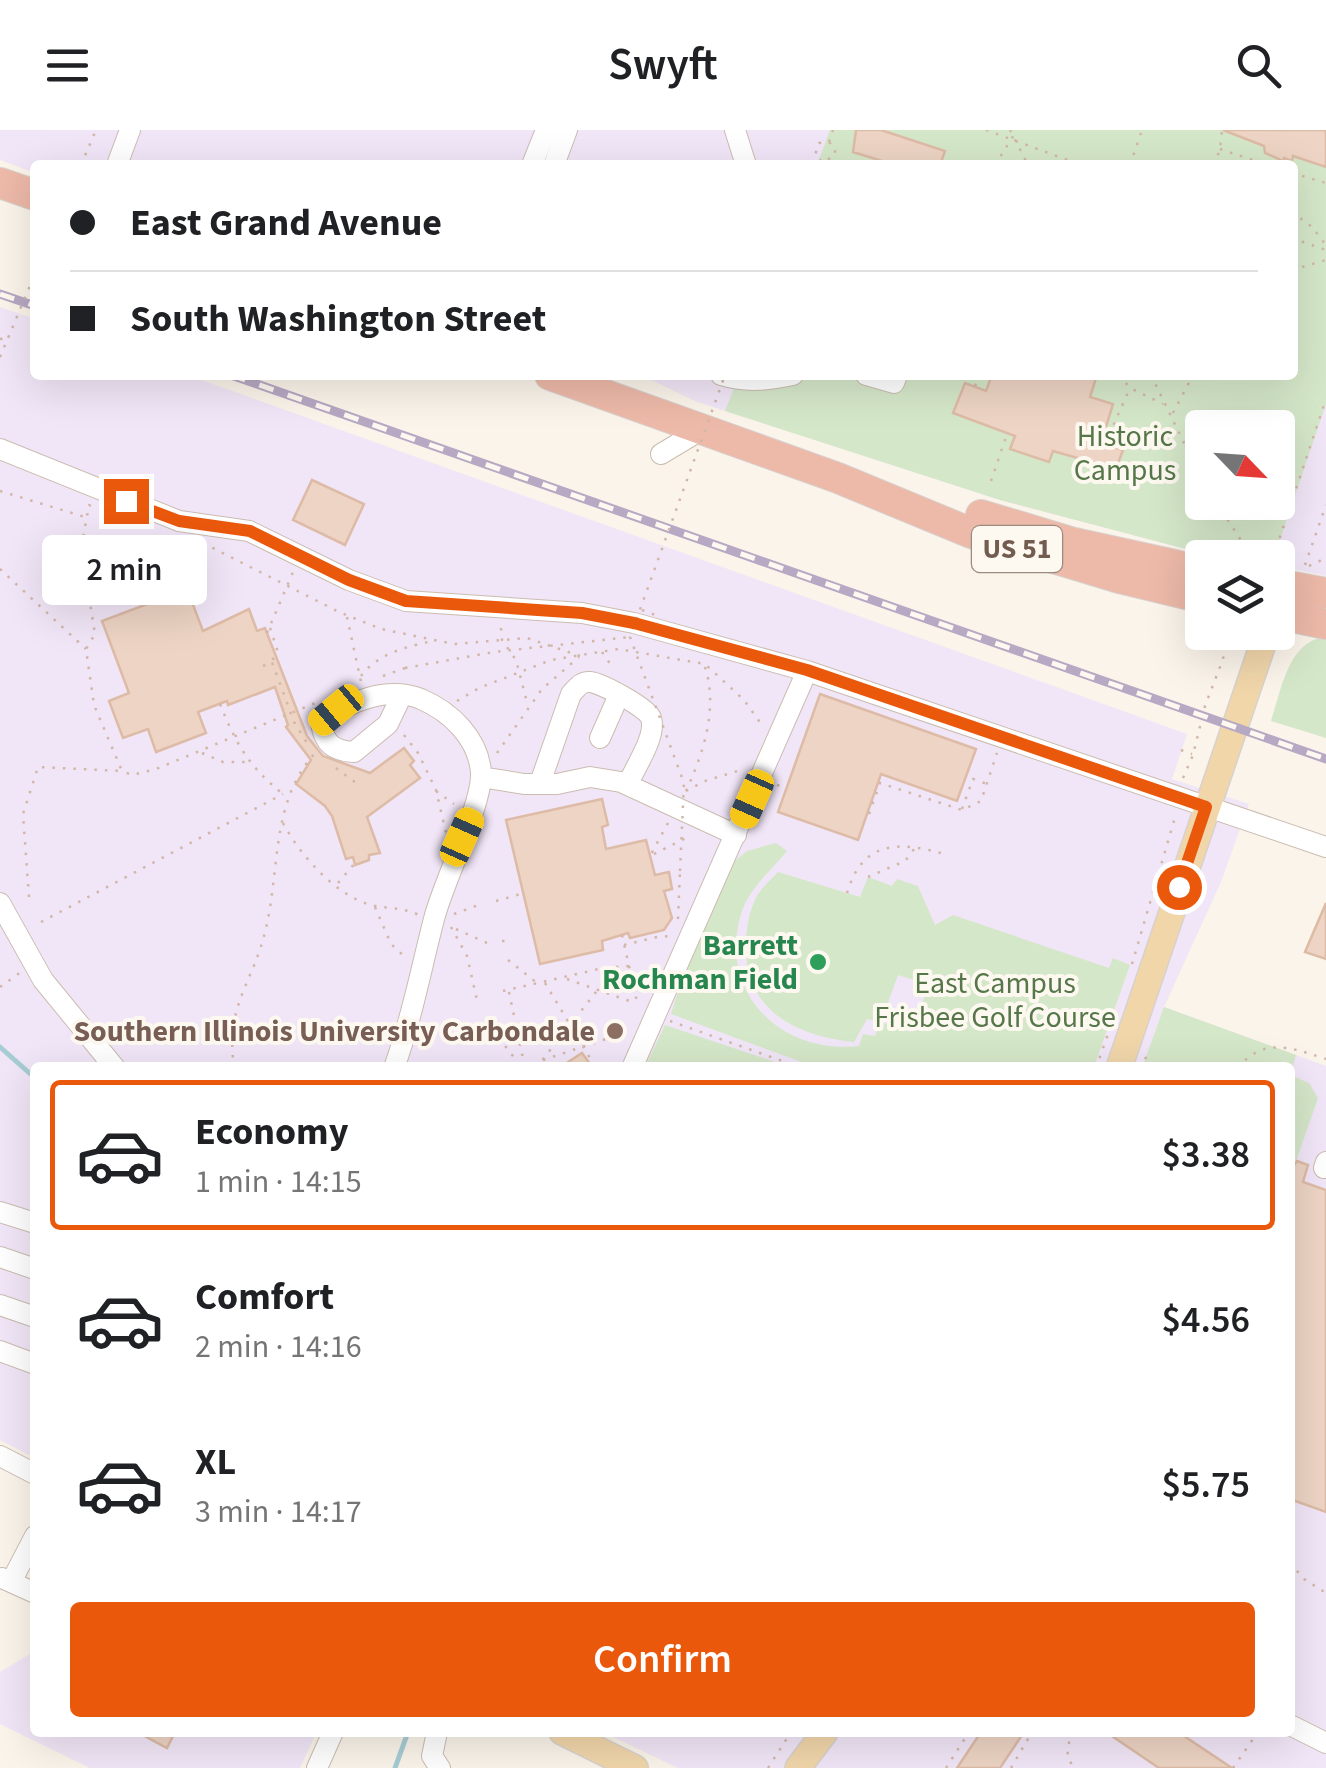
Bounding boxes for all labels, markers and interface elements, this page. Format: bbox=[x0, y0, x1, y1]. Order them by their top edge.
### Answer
text: Swyft bbox=[608, 33, 718, 97]
icon: menu bbox=[40, 38, 95, 93]
icon: search bbox=[1231, 38, 1286, 93]
text: East Grand Avenue bbox=[130, 196, 442, 250]
text: South Washington Street bbox=[130, 292, 546, 346]
north arrow bbox=[1185, 410, 1295, 520]
map controls bbox=[1185, 410, 1295, 650]
park label: Historic Campus bbox=[1074, 415, 1176, 492]
route end bbox=[104, 479, 149, 524]
road number: US 51 bbox=[972, 526, 1062, 572]
callout: 2 min bbox=[44, 536, 208, 606]
button: layers bbox=[1185, 540, 1295, 650]
text: 2 min bbox=[86, 547, 163, 593]
car bbox=[303, 679, 369, 741]
car bbox=[726, 765, 778, 833]
car bbox=[436, 803, 488, 871]
route start bbox=[1157, 865, 1202, 910]
place label: Barrett Rochman Field bbox=[602, 924, 798, 1001]
marker: Barrett Rochman Field bbox=[807, 951, 829, 973]
park label: East Campus Frisbee Golf Course bbox=[874, 962, 1116, 1039]
place label: Southern Illinois University Carbondale bbox=[73, 1010, 595, 1053]
marker: Southern Illinois University Carbondale bbox=[604, 1020, 626, 1042]
text: Economy bbox=[195, 1105, 348, 1159]
icon: car bbox=[75, 1110, 165, 1200]
text: $3.38 bbox=[1162, 1128, 1250, 1182]
text: 1 min · 14:15 bbox=[195, 1159, 362, 1205]
text: Comfort bbox=[195, 1270, 334, 1324]
icon: car bbox=[75, 1275, 165, 1365]
text: $4.56 bbox=[1162, 1293, 1250, 1347]
text: 2 min · 14:16 bbox=[195, 1324, 362, 1370]
text: XL bbox=[195, 1435, 236, 1489]
icon: car bbox=[75, 1440, 165, 1530]
text: $5.75 bbox=[1162, 1458, 1250, 1512]
text: 3 min · 14:17 bbox=[195, 1489, 362, 1535]
button: Confirm bbox=[70, 1602, 1255, 1717]

